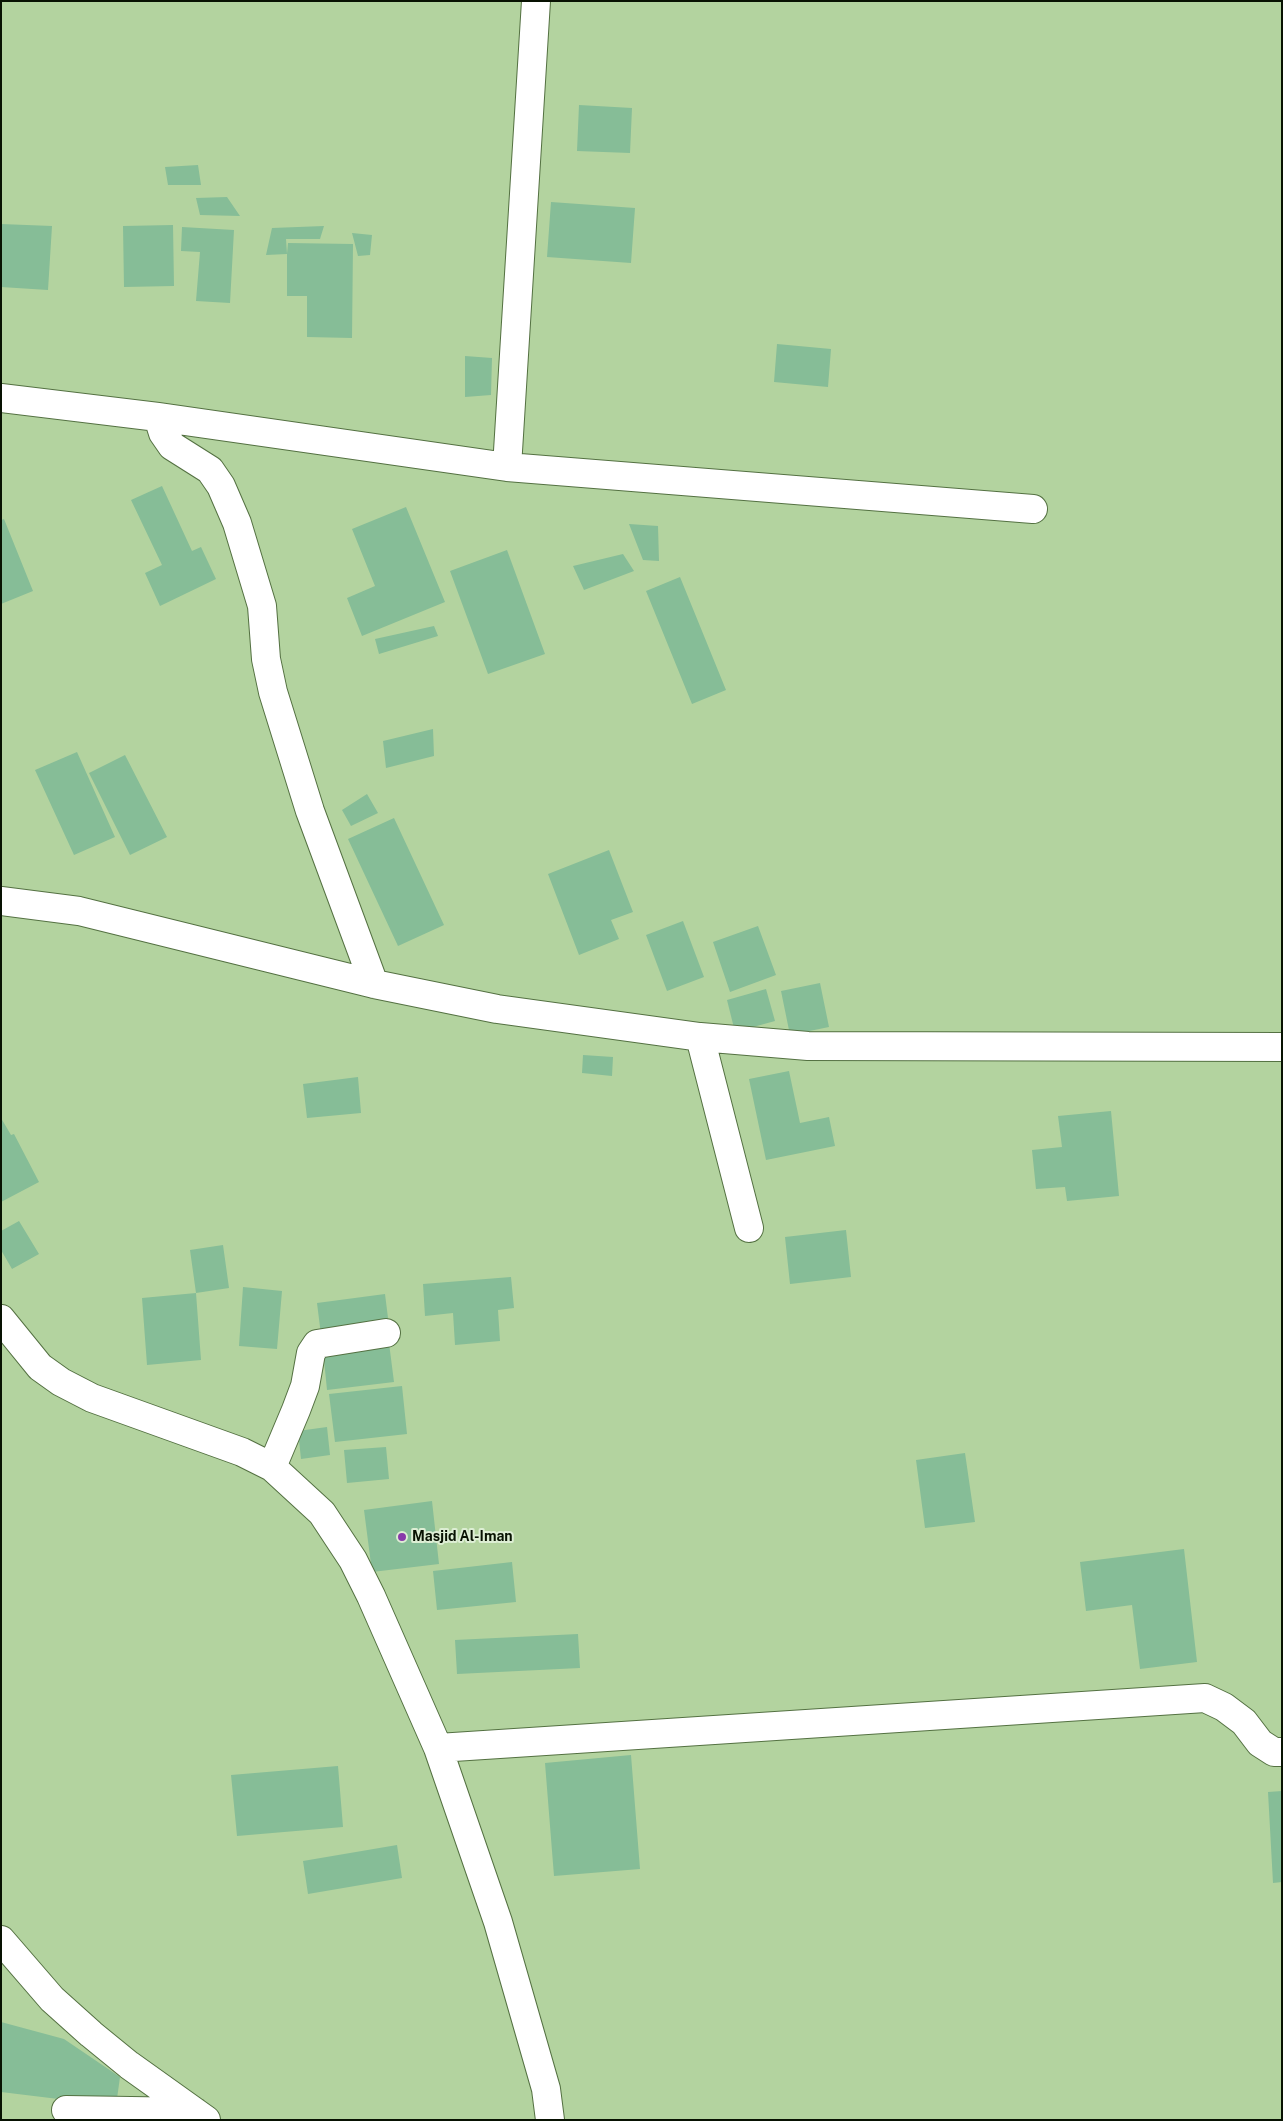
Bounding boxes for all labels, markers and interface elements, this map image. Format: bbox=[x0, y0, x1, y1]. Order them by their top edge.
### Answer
place label: Masjid Al-Iman bbox=[412, 1529, 513, 1545]
marker: Masjid Al-Iman bbox=[396, 1531, 408, 1543]

